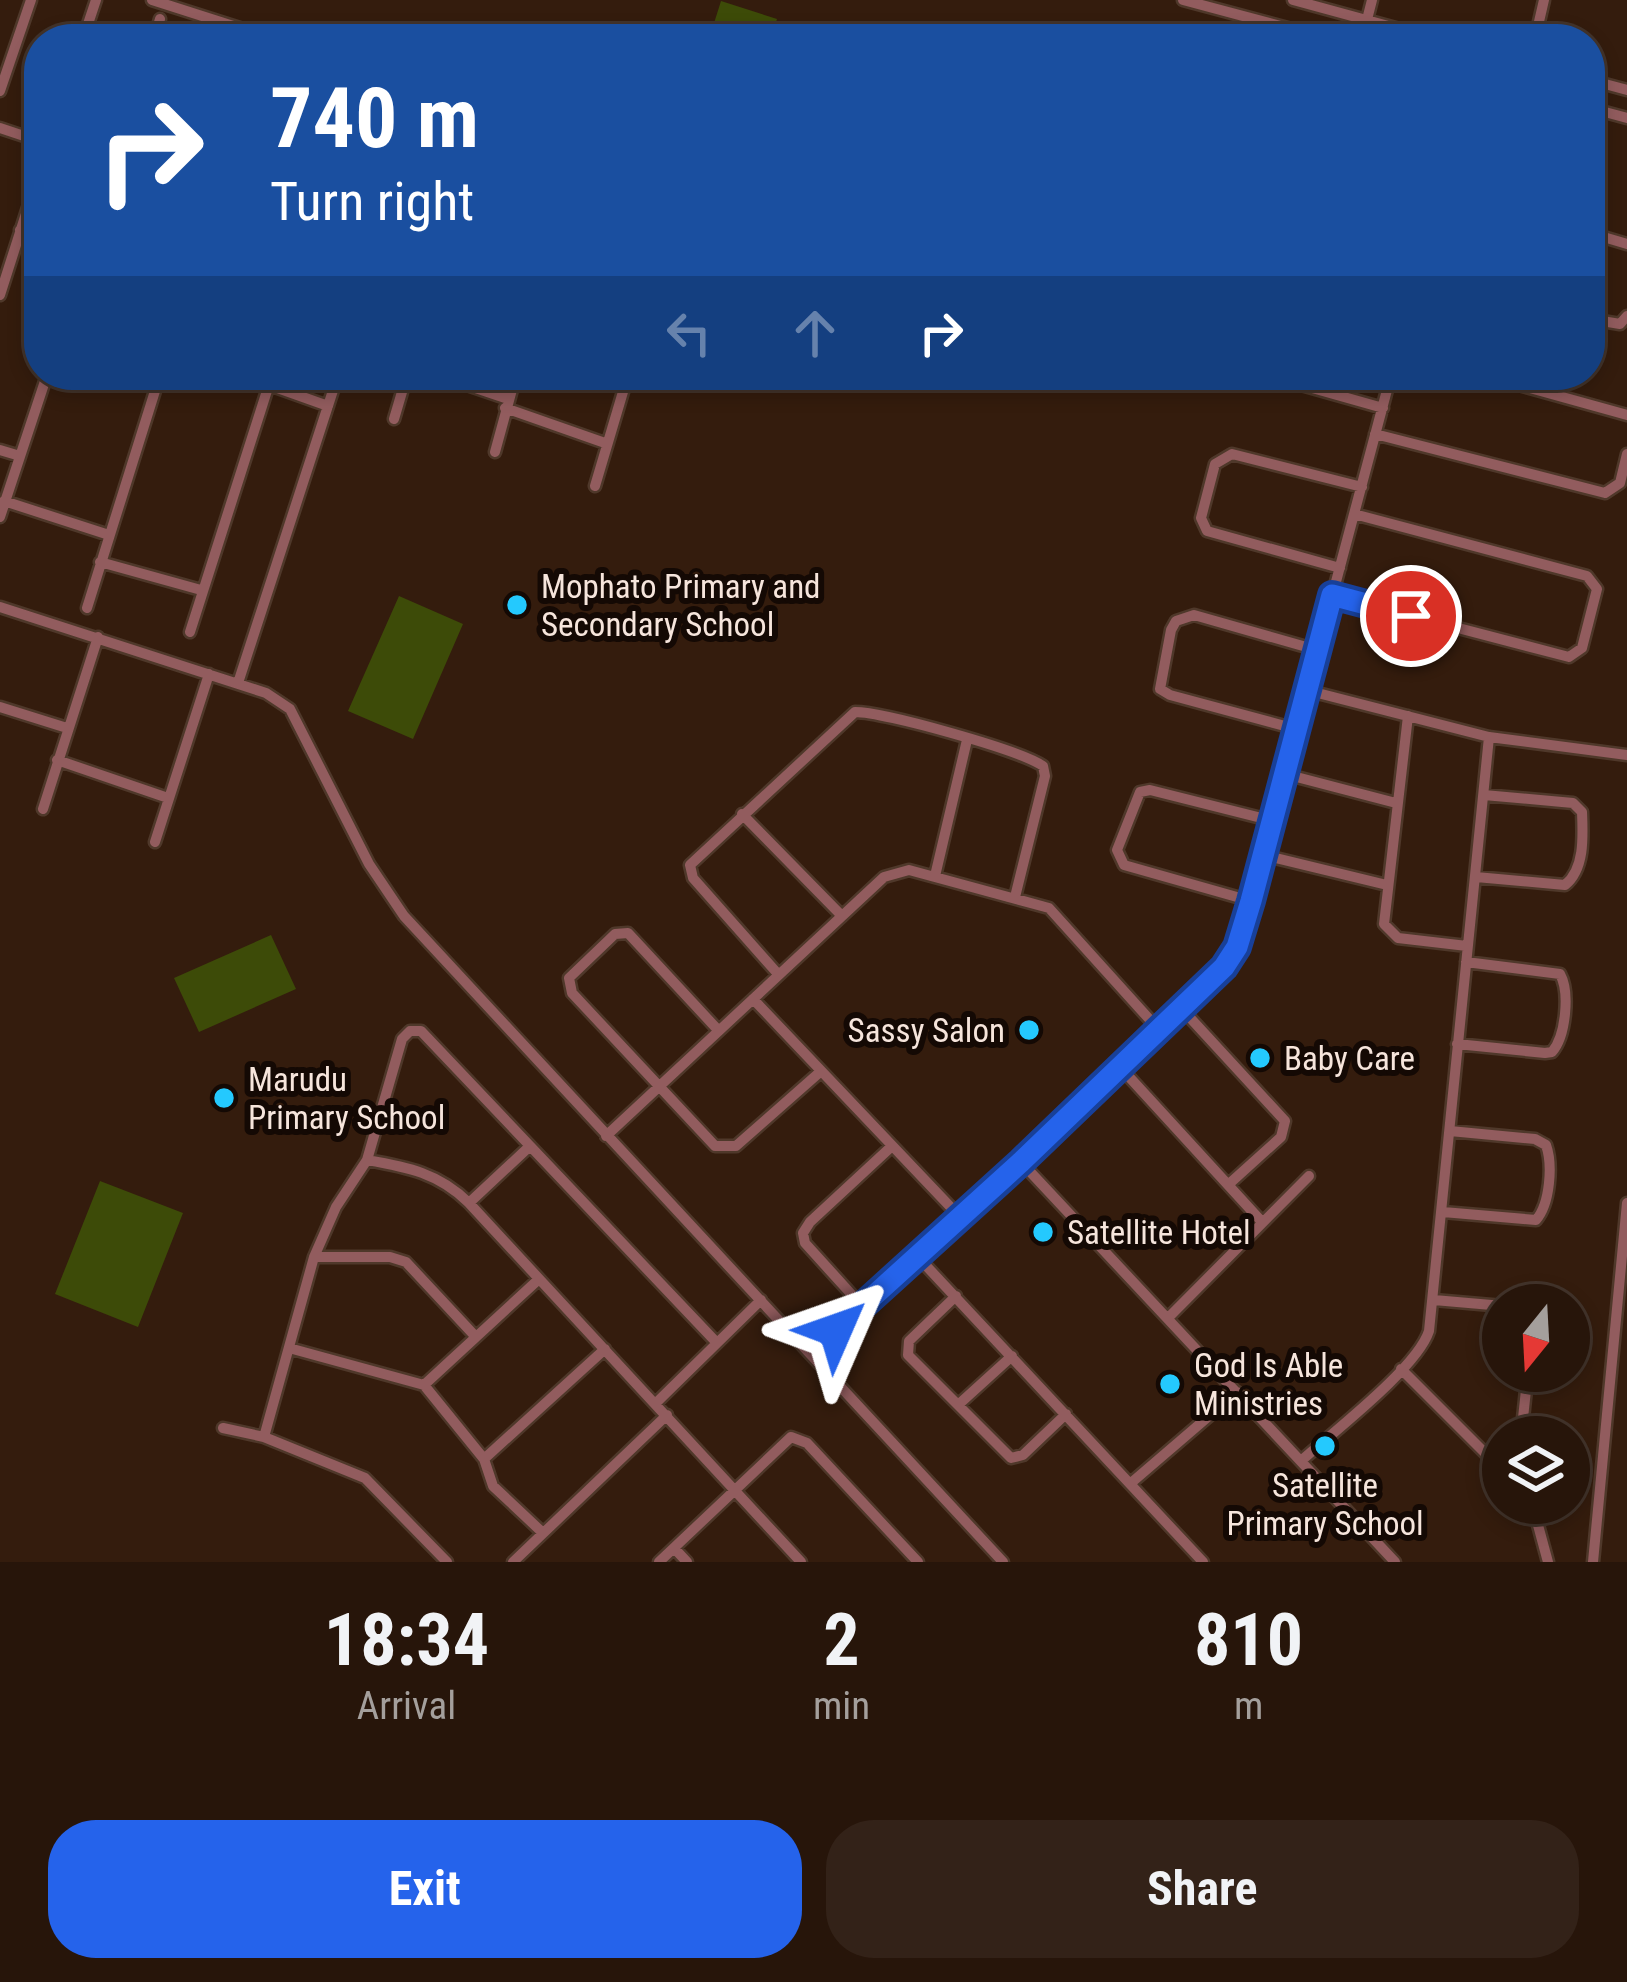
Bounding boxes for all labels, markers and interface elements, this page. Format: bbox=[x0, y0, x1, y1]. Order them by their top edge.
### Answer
text: 740 m bbox=[270, 69, 479, 168]
icon: right bbox=[72, 72, 228, 228]
text: Turn right bbox=[270, 170, 474, 233]
icon: left bbox=[656, 300, 722, 366]
icon: ahead bbox=[782, 300, 848, 366]
icon: right bbox=[908, 300, 974, 366]
pin bbox=[1360, 565, 1462, 667]
place label: Mophato Primary and Secondary School bbox=[541, 567, 821, 644]
icon: arrive bbox=[1378, 583, 1444, 649]
marker: Mophato Primary and Secondary School bbox=[504, 592, 530, 618]
place label: Sassy Salon bbox=[848, 1011, 1005, 1050]
marker: Sassy Salon bbox=[1016, 1017, 1042, 1043]
place label: Baby Care bbox=[1284, 1039, 1415, 1078]
marker: Baby Care bbox=[1247, 1045, 1273, 1071]
place label: Marudu Primary School bbox=[248, 1060, 445, 1137]
marker: Marudu Primary School bbox=[211, 1085, 237, 1111]
place label: Satellite Hotel bbox=[1067, 1213, 1251, 1252]
marker: Satellite Hotel bbox=[1030, 1219, 1056, 1245]
position arrow bbox=[773, 1267, 899, 1393]
north arrow bbox=[1482, 1284, 1590, 1392]
map controls bbox=[1482, 1284, 1590, 1524]
place label: God Is Able Ministries bbox=[1194, 1346, 1343, 1423]
marker: God Is Able Ministries bbox=[1157, 1371, 1183, 1397]
button: layers bbox=[1482, 1416, 1590, 1524]
marker: Satellite Primary School bbox=[1312, 1433, 1338, 1459]
place label: Satellite Primary School bbox=[1226, 1466, 1424, 1543]
text: 18:34 bbox=[324, 1598, 489, 1683]
text: 2 bbox=[823, 1598, 860, 1683]
text: 810 bbox=[1194, 1598, 1303, 1683]
text: Arrival bbox=[357, 1683, 456, 1729]
text: min bbox=[813, 1683, 870, 1729]
text: m bbox=[1234, 1683, 1263, 1729]
button: Exit bbox=[48, 1820, 802, 1958]
button: Share bbox=[826, 1820, 1579, 1958]

